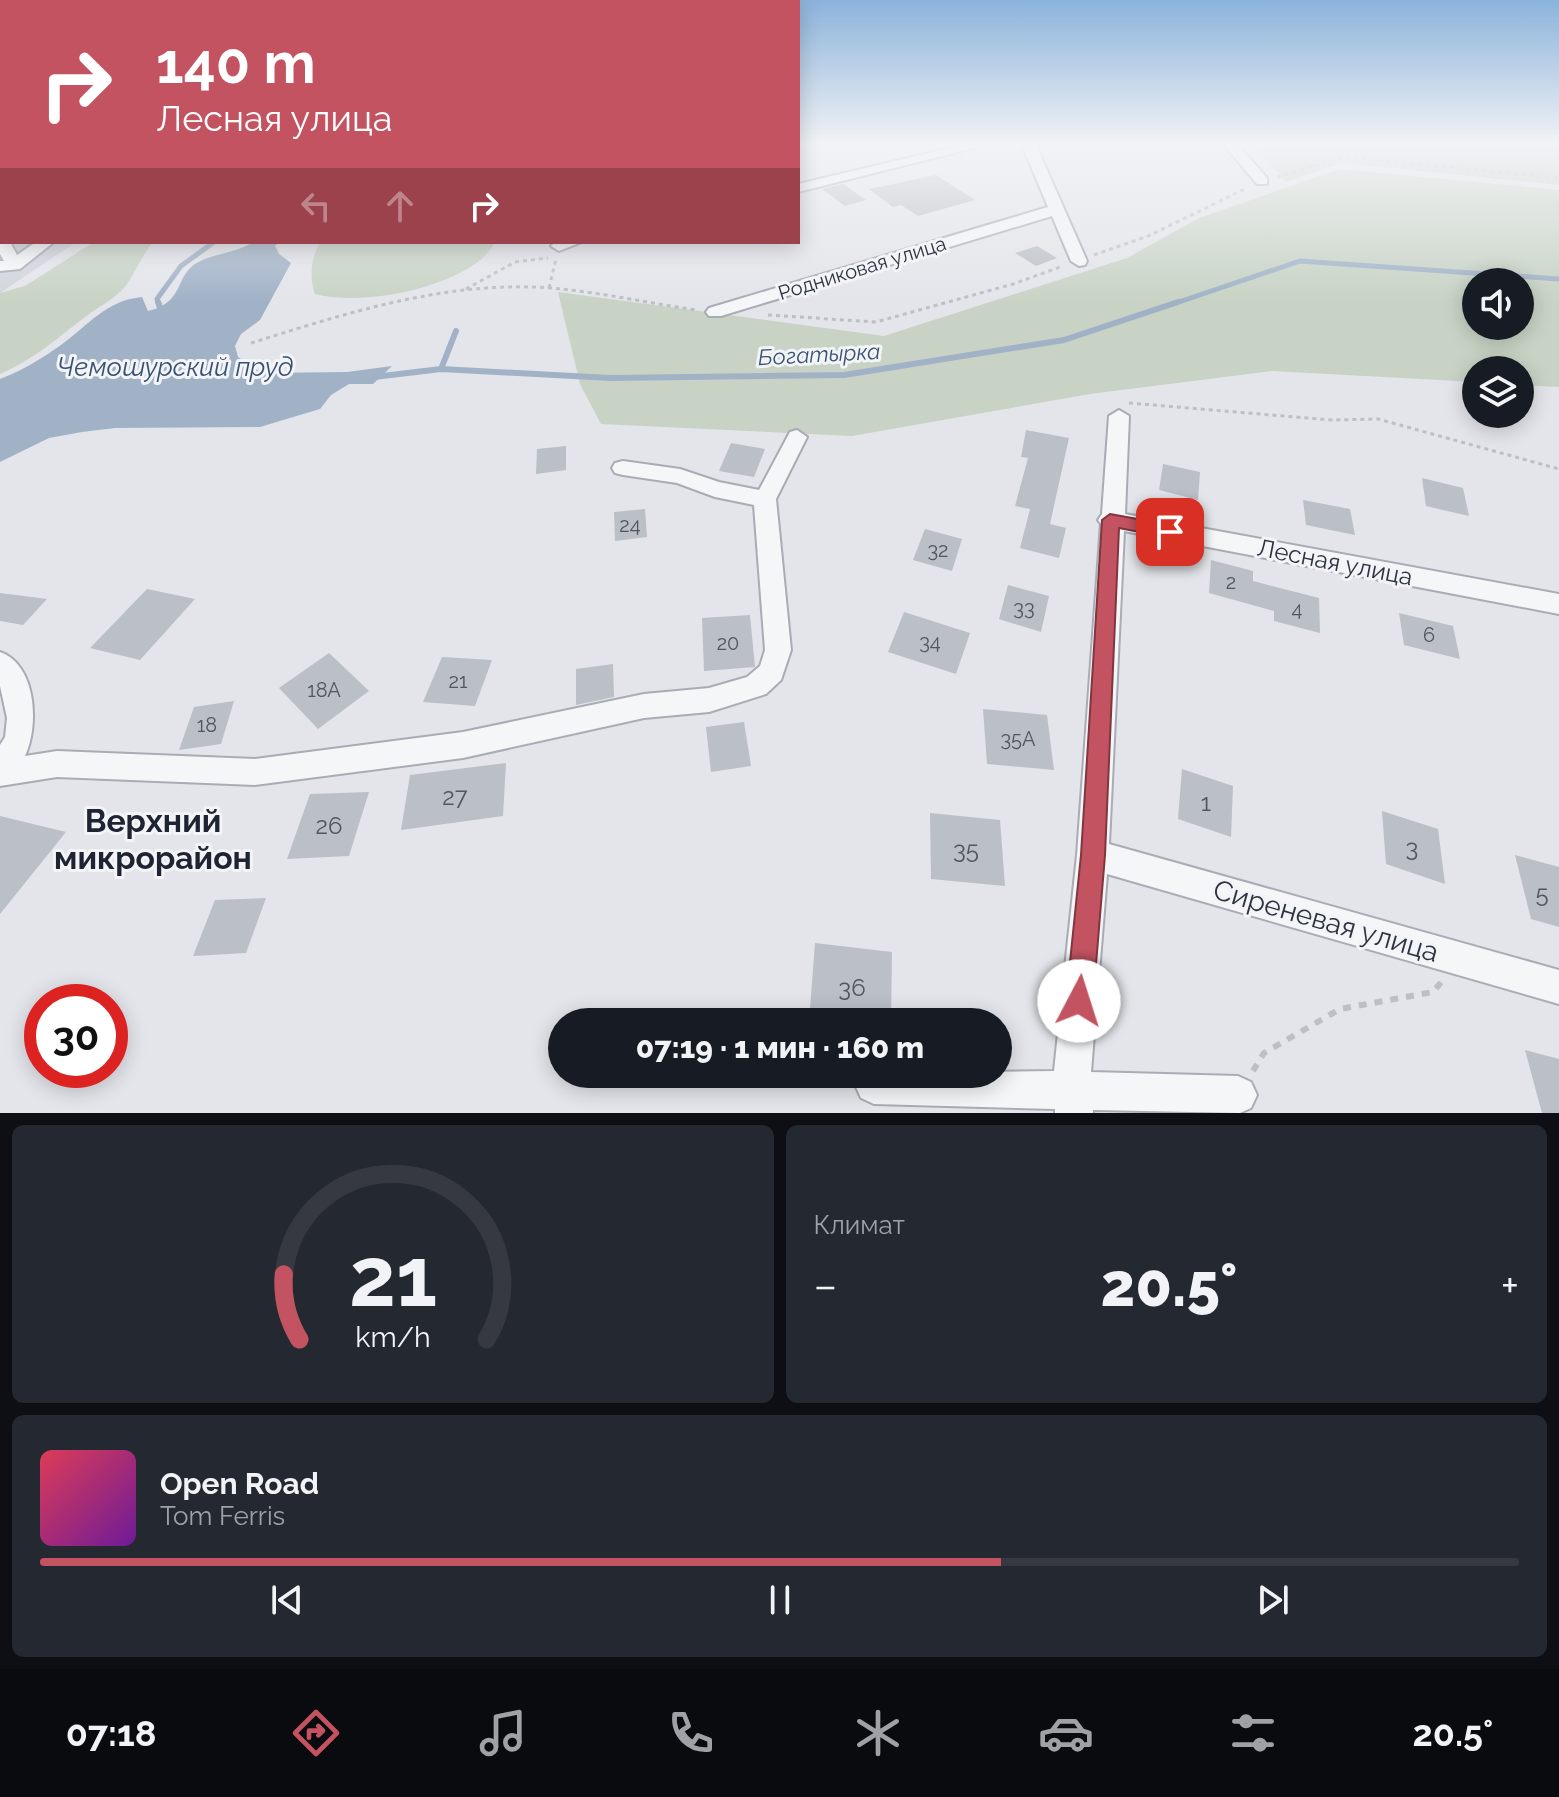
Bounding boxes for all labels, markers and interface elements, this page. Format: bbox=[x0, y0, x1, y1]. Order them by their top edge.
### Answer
text: 140 m bbox=[156, 30, 316, 96]
icon: right bbox=[24, 32, 128, 136]
text: Лесная улица bbox=[156, 97, 392, 139]
icon: left bbox=[294, 184, 338, 228]
icon: ahead bbox=[378, 184, 422, 228]
icon: right bbox=[462, 184, 506, 228]
street label: Родниковая улица bbox=[775, 231, 949, 305]
map controls bbox=[1462, 268, 1534, 428]
button: sound bbox=[1462, 268, 1534, 340]
water label: Богатырка bbox=[757, 338, 881, 370]
water label: Чемошурский пруд bbox=[57, 352, 293, 382]
button: layers bbox=[1462, 356, 1534, 428]
pin bbox=[1136, 498, 1204, 566]
icon: arrive bbox=[1148, 510, 1192, 554]
house number: 24 bbox=[619, 513, 641, 537]
street label: Лесная улица bbox=[1255, 533, 1415, 591]
house number: 32 bbox=[927, 538, 949, 562]
house number: 2 bbox=[1226, 570, 1236, 594]
house number: 33 bbox=[1013, 596, 1035, 620]
house number: 4 bbox=[1292, 597, 1303, 621]
house number: 6 bbox=[1423, 623, 1435, 647]
house number: 34 bbox=[919, 630, 941, 654]
house number: 20 bbox=[717, 631, 739, 655]
house number: 21 bbox=[449, 669, 468, 693]
house number: 18А bbox=[307, 678, 341, 702]
house number: 18 bbox=[197, 713, 217, 737]
house number: 35А bbox=[1000, 727, 1036, 751]
house number: 27 bbox=[442, 782, 468, 811]
house number: 1 bbox=[1201, 788, 1211, 817]
district label: Верхний микрорайон bbox=[54, 802, 252, 876]
house number: 26 bbox=[316, 811, 342, 840]
house number: 3 bbox=[1406, 833, 1418, 862]
house number: 35 bbox=[953, 835, 979, 864]
street label: Сиреневая улица bbox=[1210, 873, 1442, 969]
house number: 5 bbox=[1535, 879, 1549, 908]
position arrow bbox=[1037, 959, 1121, 1043]
house number: 36 bbox=[838, 973, 866, 1002]
speed limit sign: 30 bbox=[24, 984, 128, 1088]
text: 07:19 · 1 мин · 160 m bbox=[636, 1030, 924, 1065]
text: Климат bbox=[814, 1210, 905, 1240]
text: 21 bbox=[349, 1228, 437, 1325]
text: 20.5° bbox=[1100, 1250, 1237, 1320]
text: − bbox=[814, 1260, 837, 1311]
text: + bbox=[1501, 1260, 1519, 1311]
text: km/h bbox=[355, 1320, 430, 1354]
text: Open Road bbox=[160, 1466, 319, 1501]
text: Tom Ferris bbox=[160, 1501, 285, 1531]
icon: previous bbox=[265, 1578, 309, 1622]
icon: pause bbox=[758, 1578, 802, 1622]
icon: next bbox=[1251, 1578, 1295, 1622]
icon: directions bbox=[288, 1705, 344, 1761]
icon: music bbox=[475, 1705, 531, 1761]
icon: phone bbox=[663, 1705, 719, 1761]
icon: climate bbox=[850, 1705, 906, 1761]
icon: car bbox=[1038, 1705, 1094, 1761]
icon: filters bbox=[1225, 1705, 1281, 1761]
text: 07:18 bbox=[66, 1712, 156, 1754]
text: 20.5° bbox=[1413, 1712, 1493, 1754]

